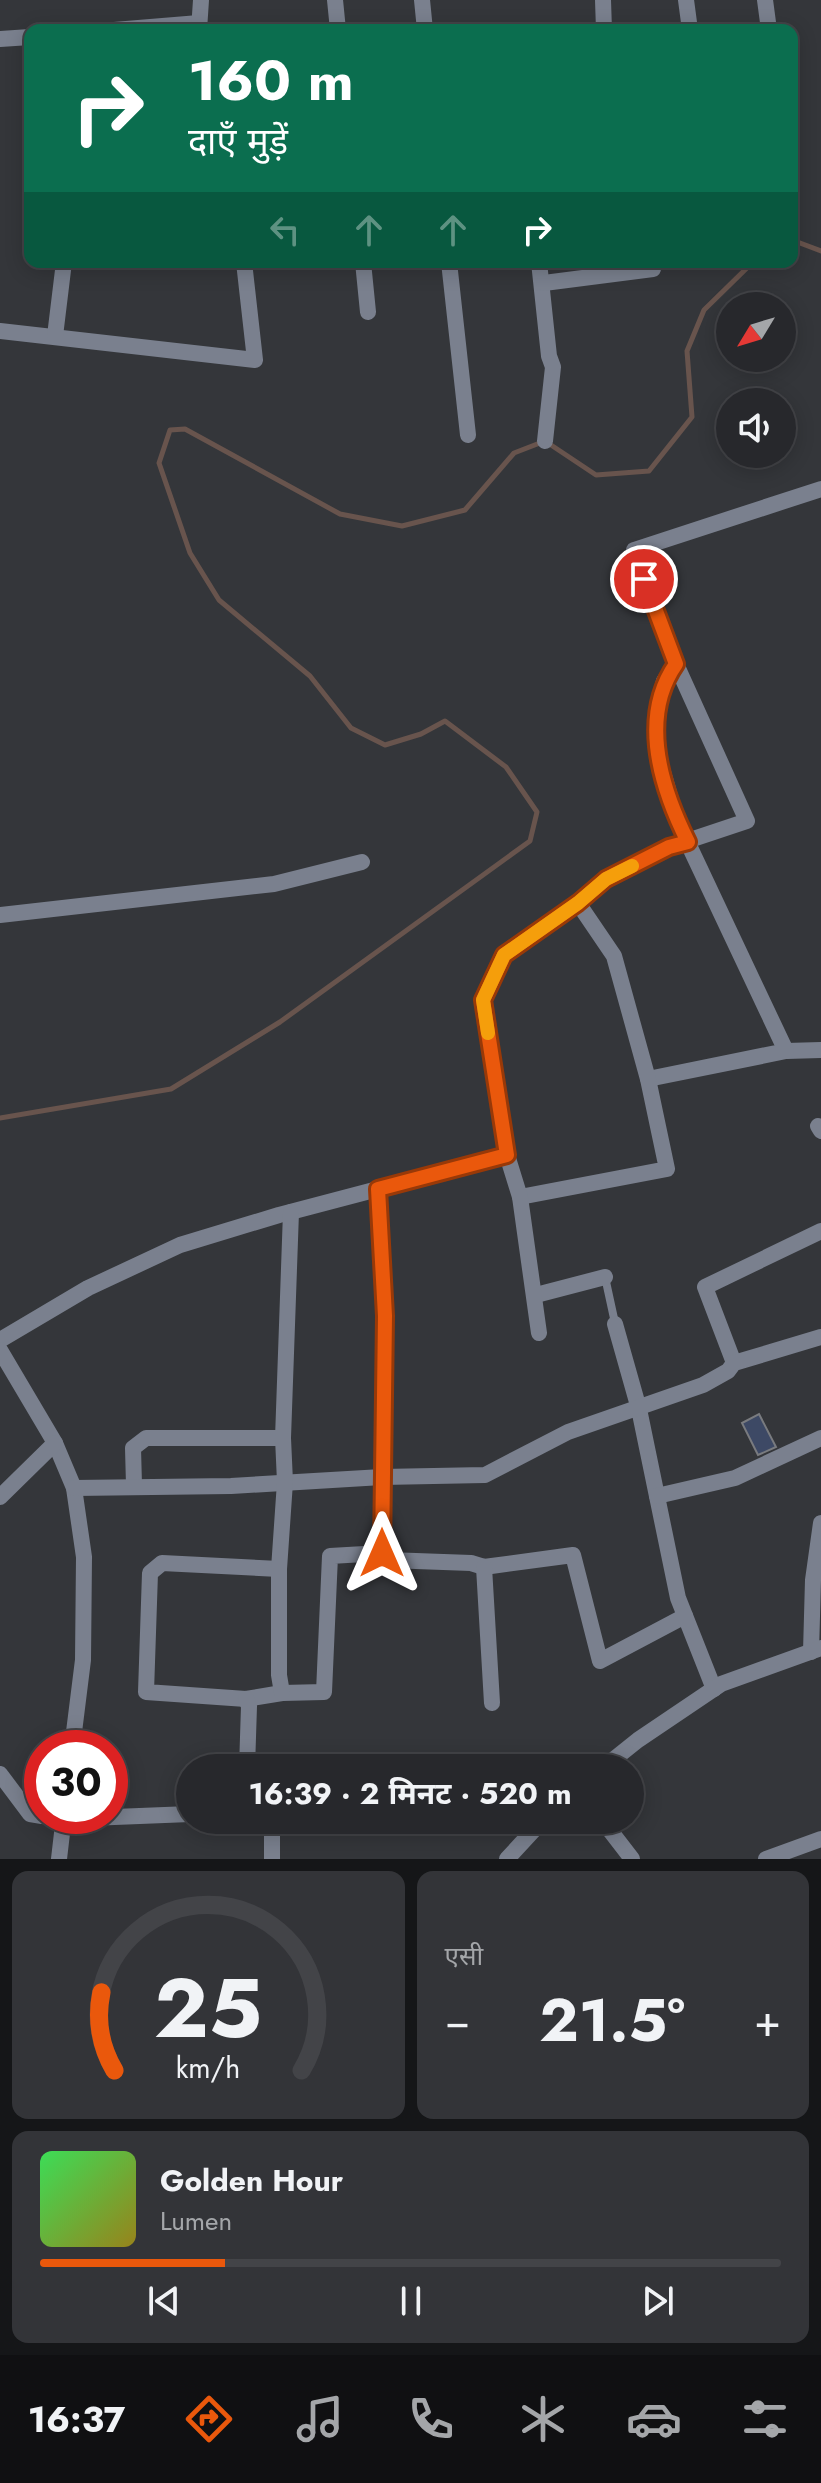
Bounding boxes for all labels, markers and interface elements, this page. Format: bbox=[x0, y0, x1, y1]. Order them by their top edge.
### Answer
text: 160 m bbox=[188, 40, 354, 121]
icon: right bbox=[56, 56, 160, 160]
text: दाएँ मुड़ें bbox=[188, 115, 288, 167]
icon: left bbox=[263, 208, 307, 252]
icon: ahead bbox=[347, 208, 391, 252]
icon: ahead bbox=[431, 208, 475, 252]
icon: right bbox=[515, 208, 559, 252]
north arrow bbox=[716, 292, 796, 372]
map controls bbox=[716, 292, 796, 468]
button: sound bbox=[716, 388, 796, 468]
pin bbox=[610, 545, 678, 613]
icon: arrive bbox=[622, 557, 666, 601]
position arrow bbox=[340, 1511, 424, 1595]
speed limit sign: 30 bbox=[24, 1730, 128, 1834]
text: 16:39 · 2 मिनट · 520 m bbox=[248, 1772, 572, 1815]
text: एसी bbox=[445, 1937, 483, 1975]
text: 25 bbox=[154, 1948, 262, 2068]
text: 21.5° bbox=[539, 1977, 685, 2064]
text: − bbox=[445, 1989, 470, 2053]
text: + bbox=[754, 1989, 781, 2053]
text: km/h bbox=[176, 2047, 241, 2089]
text: Golden Hour bbox=[160, 2159, 343, 2202]
text: Lumen bbox=[160, 2202, 232, 2240]
icon: previous bbox=[142, 2279, 186, 2323]
icon: pause bbox=[389, 2279, 433, 2323]
icon: next bbox=[636, 2279, 680, 2323]
icon: directions bbox=[181, 2391, 237, 2447]
icon: music bbox=[292, 2391, 348, 2447]
icon: phone bbox=[403, 2391, 459, 2447]
icon: climate bbox=[515, 2391, 571, 2447]
icon: car bbox=[626, 2391, 682, 2447]
icon: filters bbox=[737, 2391, 793, 2447]
text: 16:37 bbox=[28, 2393, 125, 2445]

